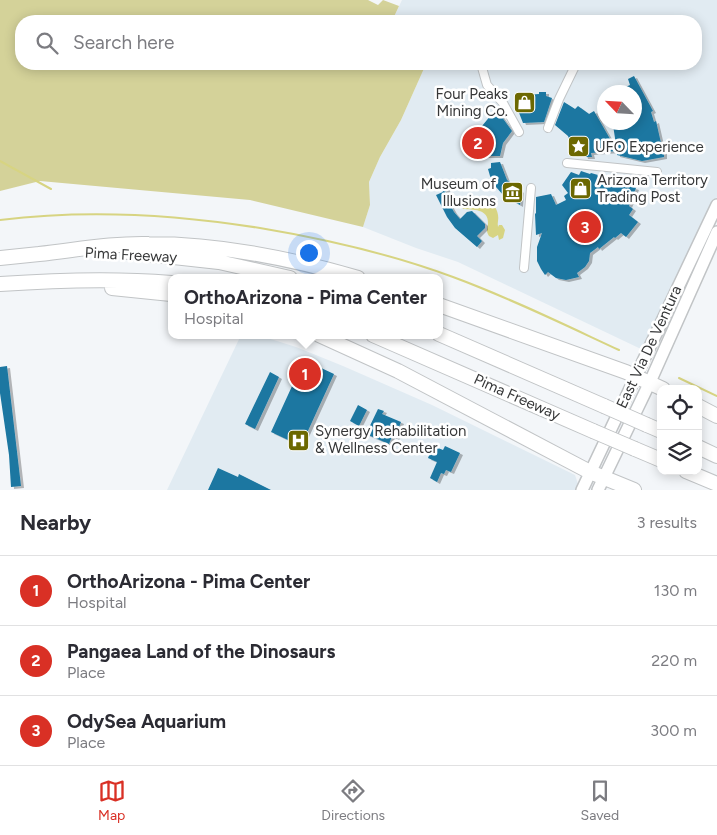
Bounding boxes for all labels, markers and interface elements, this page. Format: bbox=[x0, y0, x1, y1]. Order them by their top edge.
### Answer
search box bbox=[15, 15, 702, 70]
icon: search bbox=[33, 29, 61, 57]
text: Search here bbox=[73, 31, 175, 54]
place label: Four Peaks Mining Co. bbox=[435, 85, 508, 120]
north arrow bbox=[597, 85, 642, 130]
shop icon: Four Peaks Mining Co. bbox=[512, 91, 536, 115]
pin: 2 bbox=[462, 124, 494, 162]
place icon: UFO Experience bbox=[567, 135, 591, 159]
place label: UFO Experience bbox=[595, 138, 704, 156]
place label: Arizona Territory Trading Post bbox=[597, 171, 708, 206]
place label: Museum of Illusions bbox=[421, 175, 496, 210]
shop icon: Arizona Territory Trading Post bbox=[569, 177, 593, 201]
museum icon: Museum of Illusions bbox=[500, 181, 524, 205]
pin: 3 bbox=[569, 208, 601, 246]
your location bbox=[296, 240, 322, 266]
street label: Pima Freeway bbox=[84, 244, 178, 266]
popup bbox=[168, 274, 443, 339]
street label: East Via De Ventura bbox=[613, 283, 685, 411]
text: OrthoArizona - Pima Center bbox=[184, 286, 427, 309]
text: Hospital bbox=[184, 309, 244, 328]
pin: 1 bbox=[289, 355, 321, 393]
street label: Pima Freeway bbox=[471, 370, 563, 424]
map controls bbox=[657, 385, 702, 475]
button: locate bbox=[657, 385, 702, 430]
place label: Synergy Rehabilitation & Wellness Center bbox=[315, 422, 466, 457]
hospital icon: Synergy Rehabilitation & Wellness Center bbox=[287, 428, 311, 452]
button: layers bbox=[657, 430, 702, 475]
text: Nearby bbox=[20, 510, 91, 535]
text: 3 results bbox=[637, 513, 697, 532]
text: OrthoArizona - Pima Center bbox=[67, 570, 310, 593]
text: 1 bbox=[33, 581, 39, 600]
text: 130 m bbox=[654, 581, 697, 600]
text: Hospital bbox=[67, 593, 127, 612]
text: Pangaea Land of the Dinosaurs bbox=[67, 640, 335, 663]
text: 2 bbox=[31, 651, 41, 670]
text: 220 m bbox=[651, 651, 697, 670]
text: Place bbox=[67, 663, 105, 682]
text: OdySea Aquarium bbox=[67, 710, 226, 733]
text: 3 bbox=[32, 721, 40, 740]
text: 300 m bbox=[650, 721, 697, 740]
text: Place bbox=[67, 733, 105, 752]
tab: Map bbox=[98, 777, 126, 824]
tab: Directions bbox=[321, 777, 385, 824]
tab: Saved bbox=[581, 777, 619, 824]

